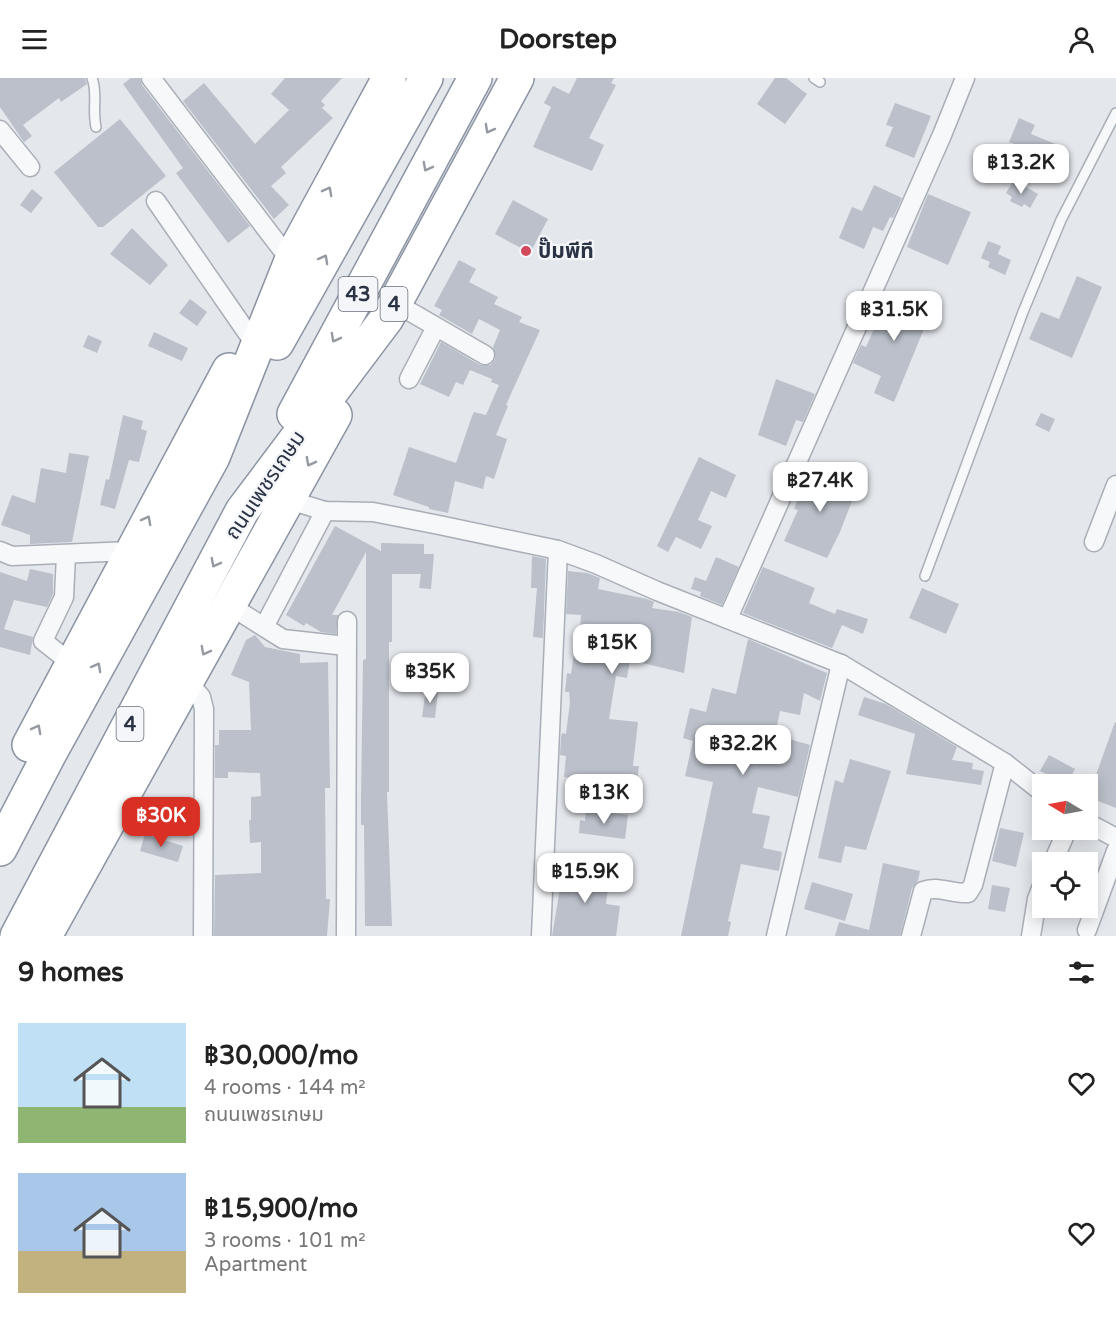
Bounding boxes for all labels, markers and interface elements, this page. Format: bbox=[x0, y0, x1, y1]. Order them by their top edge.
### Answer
icon: menu bbox=[18, 23, 51, 56]
text: Doorstep bbox=[499, 23, 617, 56]
icon: person bbox=[1065, 23, 1098, 56]
one-way arrow bbox=[485, 123, 496, 134]
pin: ฿13.2K bbox=[972, 144, 1070, 195]
text: ฿13.2K bbox=[987, 151, 1055, 175]
one-way arrow bbox=[423, 160, 434, 171]
one-way arrow bbox=[321, 187, 332, 197]
place label: ปั๊มพีที bbox=[538, 237, 594, 264]
marker: ปั๊มพีที bbox=[519, 244, 533, 258]
one-way arrow bbox=[317, 255, 328, 265]
road number: 43 bbox=[338, 277, 378, 311]
road number: 4 bbox=[380, 287, 408, 321]
pin: ฿31.5K bbox=[845, 291, 943, 342]
text: ฿31.5K bbox=[860, 298, 928, 322]
one-way arrow bbox=[331, 332, 342, 343]
street label: ถนนเพชรเกษม bbox=[220, 426, 311, 544]
one-way arrow bbox=[306, 456, 317, 466]
pin: ฿27.4K bbox=[771, 462, 869, 513]
text: ฿27.4K bbox=[787, 469, 853, 493]
one-way arrow bbox=[140, 516, 151, 526]
one-way arrow bbox=[211, 556, 222, 567]
pin: ฿15K bbox=[576, 624, 648, 675]
text: ฿15K bbox=[587, 631, 637, 655]
one-way arrow bbox=[201, 645, 212, 655]
pin: ฿35K bbox=[394, 653, 466, 704]
text: ฿35K bbox=[405, 660, 455, 684]
one-way arrow bbox=[90, 663, 101, 674]
road number: 4 bbox=[116, 707, 144, 741]
one-way arrow bbox=[30, 725, 41, 736]
pin: ฿32.2K bbox=[694, 725, 792, 776]
text: ฿32.2K bbox=[709, 732, 777, 756]
pin: ฿13K bbox=[568, 774, 640, 825]
north arrow bbox=[1032, 774, 1098, 840]
map controls bbox=[1032, 774, 1098, 918]
text: ฿13K bbox=[579, 781, 629, 805]
pin: ฿30K bbox=[125, 797, 197, 848]
text: ฿30K bbox=[136, 804, 186, 828]
button: locate bbox=[1032, 852, 1098, 918]
pin: ฿15.9K bbox=[536, 853, 634, 904]
text: ฿15.9K bbox=[551, 860, 619, 884]
icon: filters bbox=[1065, 956, 1098, 989]
text: 9 homes bbox=[18, 957, 124, 988]
text: ฿30,000/mo bbox=[204, 1040, 358, 1071]
icon: home bbox=[66, 1047, 138, 1119]
icon: heart bbox=[1065, 1067, 1098, 1100]
text: 4 rooms · 144 m² bbox=[204, 1076, 366, 1100]
text: ถนนเพชรเกษม bbox=[204, 1103, 324, 1127]
text: ฿15,900/mo bbox=[204, 1193, 358, 1224]
icon: home bbox=[66, 1197, 138, 1269]
icon: heart bbox=[1065, 1217, 1098, 1250]
text: 3 rooms · 101 m² bbox=[204, 1229, 366, 1253]
text: Apartment bbox=[204, 1253, 307, 1277]

